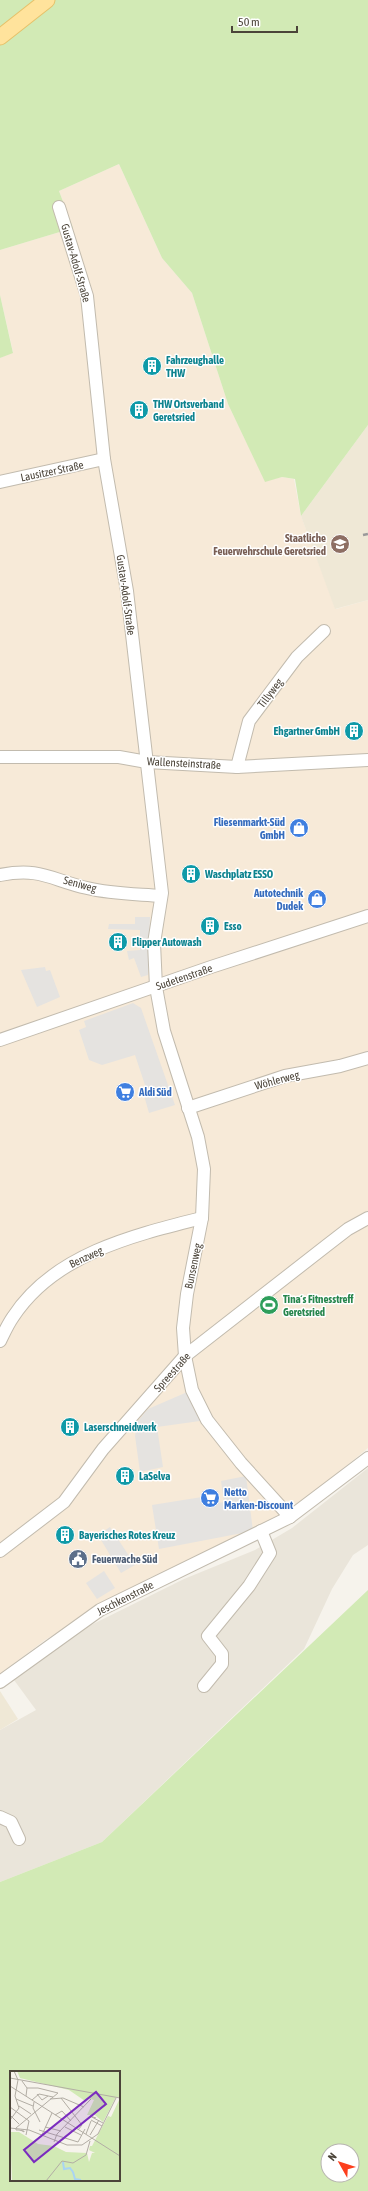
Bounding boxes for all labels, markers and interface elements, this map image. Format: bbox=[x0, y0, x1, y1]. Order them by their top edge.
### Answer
scale bar bbox=[232, 8, 297, 34]
text: 50 m bbox=[238, 15, 260, 29]
street label: Gustav-Adolf-Straße bbox=[59, 222, 93, 304]
place label: Fahrzeughalle THW bbox=[166, 354, 224, 379]
building icon: Fahrzeughalle THW bbox=[141, 355, 163, 377]
place label: THW Ortsverband Geretsried bbox=[153, 398, 224, 423]
building icon: THW Ortsverband Geretsried bbox=[128, 399, 150, 421]
street label: Lausitzer Straße bbox=[19, 458, 85, 484]
place label: Staatliche Feuerwehrschule Geretsried bbox=[213, 532, 326, 557]
school or university icon: Staatliche Feuerwehrschule Geretsried bbox=[329, 533, 351, 555]
street label: Gustav-Adolf-Straße bbox=[114, 554, 138, 636]
street label: Tillyweg bbox=[255, 676, 285, 710]
building icon: Ehgartner GmbH bbox=[343, 720, 365, 742]
place label: Ehgartner GmbH bbox=[274, 725, 340, 737]
street label: Wallensteinstraße bbox=[147, 755, 221, 771]
place label: Fliesenmarkt-Süd GmbH bbox=[214, 816, 285, 841]
shop icon: Fliesenmarkt-Süd GmbH bbox=[288, 817, 310, 839]
building icon: Waschplatz ESSO bbox=[180, 863, 202, 885]
place label: Waschplatz ESSO bbox=[204, 868, 274, 880]
street label: Seniweg bbox=[62, 874, 98, 894]
place label: Autotechnik Dudek bbox=[253, 887, 303, 912]
shop icon: Autotechnik Dudek bbox=[306, 888, 328, 910]
building icon: Esso bbox=[199, 915, 221, 937]
place label: Esso bbox=[224, 920, 242, 932]
building icon: Flipper Autowash bbox=[107, 931, 129, 953]
place label: Flipper Autowash bbox=[132, 936, 202, 948]
street label: Sudetenstraße bbox=[154, 962, 214, 992]
street label: Wöhlerweg bbox=[254, 1068, 301, 1092]
supermarket icon: Aldi Süd bbox=[114, 1081, 136, 1103]
place label: Aldi Süd bbox=[138, 1086, 172, 1098]
street label: Bunsenweg bbox=[182, 1242, 204, 1290]
street label: Benzweg bbox=[67, 1244, 105, 1270]
place label: Tina´s Fitnesstreff Geretsried bbox=[283, 1293, 355, 1318]
sports icon: Tina´s Fitnesstreff Geretsried bbox=[258, 1294, 280, 1316]
street label: Spreestraße bbox=[151, 1350, 193, 1394]
building icon: Laserschneidwerk bbox=[59, 1416, 81, 1438]
place label: Laserschneidwerk bbox=[84, 1421, 157, 1433]
building icon: LaSelva bbox=[114, 1465, 136, 1487]
place label: LaSelva bbox=[139, 1470, 170, 1482]
place label: Netto Marken-Discount bbox=[224, 1486, 294, 1511]
supermarket icon: Netto Marken-Discount bbox=[199, 1487, 221, 1509]
building icon: Bayerisches Rotes Kreuz bbox=[54, 1524, 76, 1546]
place label: Bayerisches Rotes Kreuz bbox=[79, 1529, 175, 1541]
public building icon: Feuerwache Süd bbox=[67, 1548, 89, 1570]
place label: Feuerwache Süd bbox=[92, 1553, 157, 1565]
street label: Jeschkenstraße bbox=[95, 1579, 155, 1617]
inset map bbox=[10, 2071, 120, 2181]
north arrow bbox=[320, 2143, 360, 2183]
text: N bbox=[326, 2150, 339, 2163]

